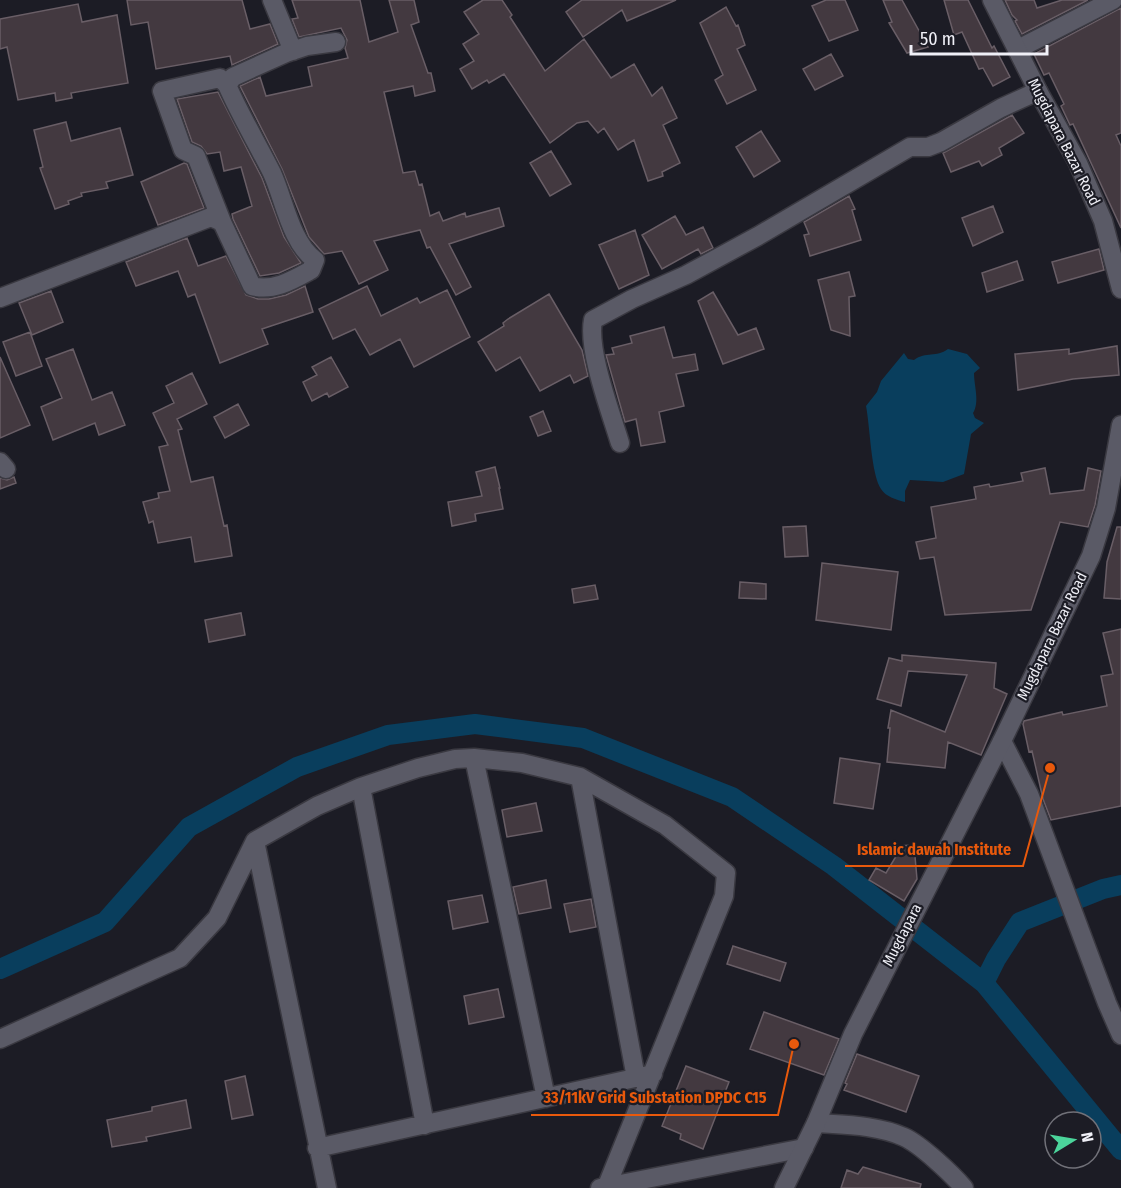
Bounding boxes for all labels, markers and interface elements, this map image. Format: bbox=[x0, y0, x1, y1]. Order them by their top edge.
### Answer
scale bar bbox=[911, 18, 1048, 56]
text: 50 m bbox=[920, 28, 956, 50]
street label: Mugdapara Bazar Road bbox=[1024, 76, 1104, 208]
street label: Mugdapara Bazar Road bbox=[1013, 569, 1091, 703]
callout: Islamic dawah Institute bbox=[845, 832, 1023, 866]
text: Islamic dawah Institute bbox=[857, 840, 1011, 859]
street label: Mugdapara bbox=[879, 901, 925, 969]
callout: 33/11kV Grid Substation DPDC C15 bbox=[531, 1081, 778, 1115]
text: 33/11kV Grid Substation DPDC C15 bbox=[542, 1088, 767, 1107]
north arrow bbox=[1043, 1110, 1103, 1170]
text: N bbox=[1077, 1131, 1097, 1144]

